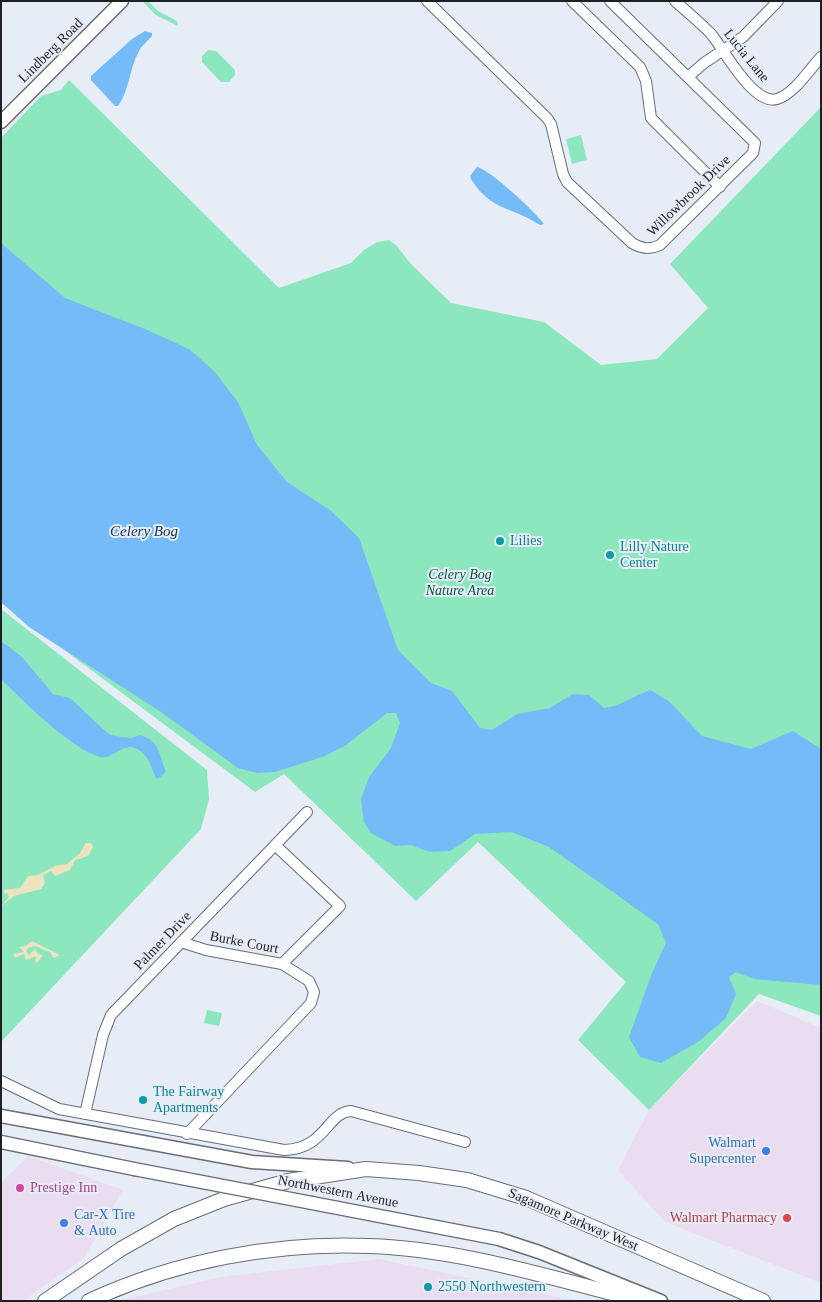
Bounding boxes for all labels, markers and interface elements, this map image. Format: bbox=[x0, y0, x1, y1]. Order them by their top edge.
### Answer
street label: Lindberg Road bbox=[15, 15, 87, 87]
street label: Lucia Lane bbox=[720, 26, 772, 86]
street label: Willowbrook Drive bbox=[644, 152, 734, 240]
water label: Celery Bog bbox=[110, 523, 178, 541]
place label: Lilies bbox=[510, 533, 542, 549]
marker: Lilies bbox=[494, 535, 506, 547]
place label: Lilly Nature Center bbox=[620, 539, 689, 572]
marker: Lilly Nature Center bbox=[604, 549, 616, 561]
park label: Celery Bog Nature Area bbox=[426, 567, 494, 600]
street label: Palmer Drive bbox=[131, 908, 195, 974]
street label: Burke Court bbox=[208, 928, 280, 958]
place label: The Fairway Apartments bbox=[153, 1084, 224, 1116]
marker: The Fairway Apartments bbox=[137, 1094, 149, 1106]
place label: Walmart Supercenter bbox=[689, 1135, 756, 1168]
marker: Walmart Supercenter bbox=[760, 1145, 772, 1157]
street label: Northwestern Avenue bbox=[276, 1172, 400, 1212]
place label: Prestige Inn bbox=[30, 1180, 97, 1196]
marker: Prestige Inn bbox=[14, 1182, 26, 1194]
street label: Sagamore Parkway West bbox=[505, 1185, 641, 1255]
place label: Car-X Tire & Auto bbox=[74, 1207, 135, 1240]
place label: Walmart Pharmacy bbox=[670, 1210, 777, 1226]
marker: Walmart Pharmacy bbox=[781, 1212, 793, 1224]
marker: Car-X Tire & Auto bbox=[58, 1217, 70, 1229]
place label: 2550 Northwestern bbox=[438, 1279, 546, 1295]
marker: 2550 Northwestern bbox=[422, 1281, 434, 1293]

